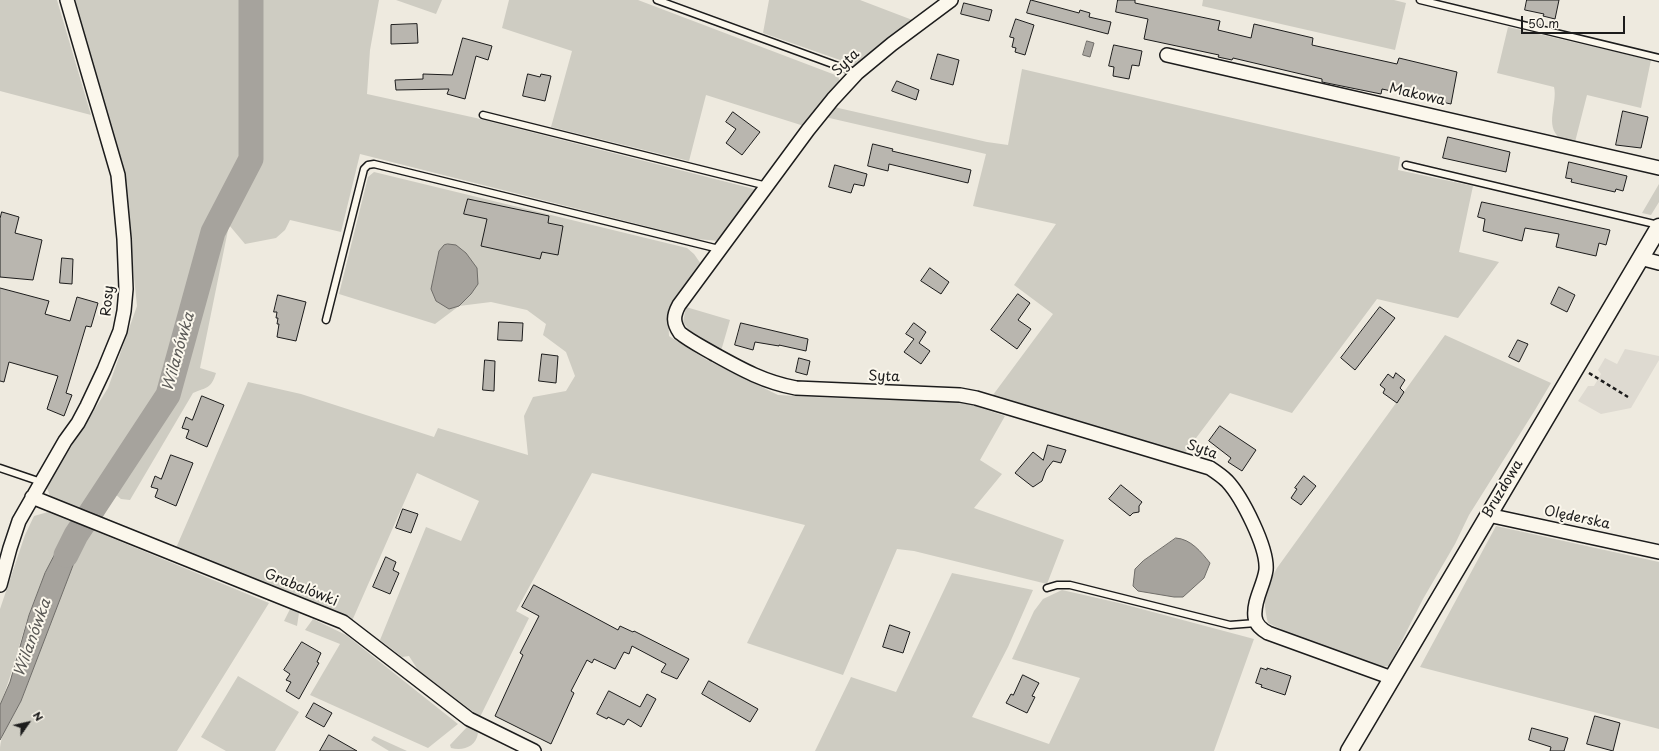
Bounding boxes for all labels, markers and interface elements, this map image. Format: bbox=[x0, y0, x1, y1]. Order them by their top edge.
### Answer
scale bar bbox=[1523, 8, 1627, 34]
text: 50 m bbox=[1528, 14, 1559, 32]
street label: Syta bbox=[829, 46, 863, 80]
street label: Makowa bbox=[1387, 80, 1447, 110]
street label: Rosy bbox=[98, 285, 118, 317]
water label: Wilanówka bbox=[159, 311, 199, 393]
street label: Syta bbox=[868, 368, 900, 386]
street label: Syta bbox=[1184, 437, 1220, 463]
street label: Bruzdowa bbox=[1479, 457, 1527, 521]
street label: Olęderska bbox=[1542, 503, 1612, 533]
street label: Grabalówki bbox=[262, 566, 340, 610]
water label: Wilanówka bbox=[11, 597, 55, 679]
north arrow bbox=[8, 703, 48, 743]
text: N bbox=[29, 708, 48, 724]

